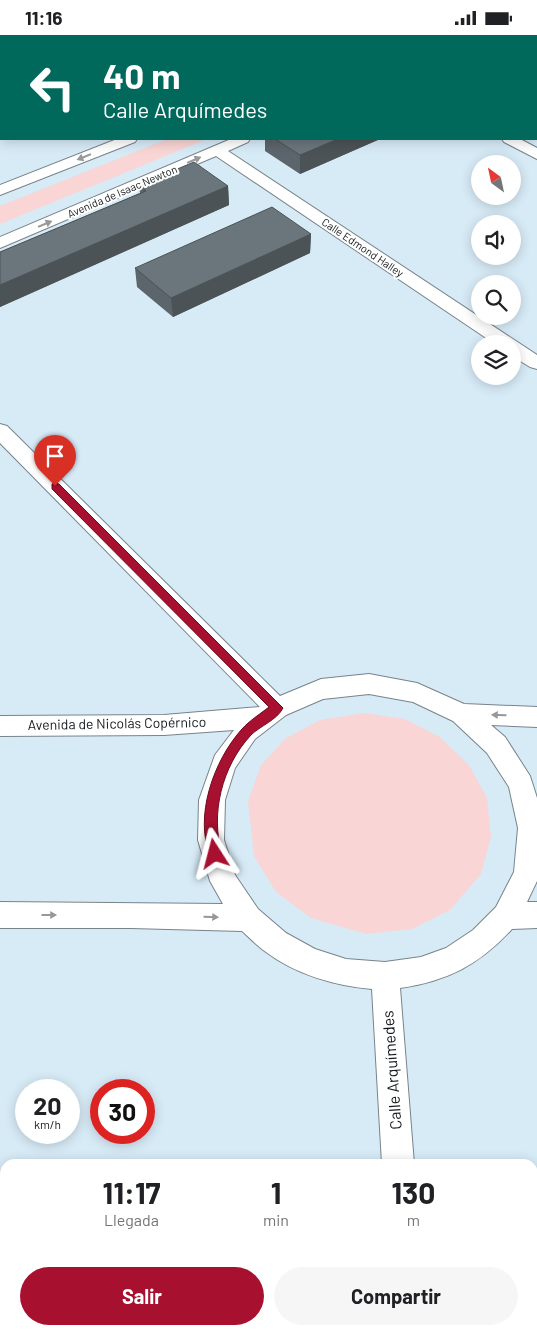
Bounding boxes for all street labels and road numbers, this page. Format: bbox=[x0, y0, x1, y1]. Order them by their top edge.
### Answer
street label: Avenida de Isaac Newton bbox=[65, 162, 179, 220]
street label: Calle Edmond Halley bbox=[320, 215, 406, 279]
street label: Avenida de Nicolás Copérnico bbox=[28, 713, 206, 733]
street label: Calle Arquímedes bbox=[377, 1010, 405, 1130]

